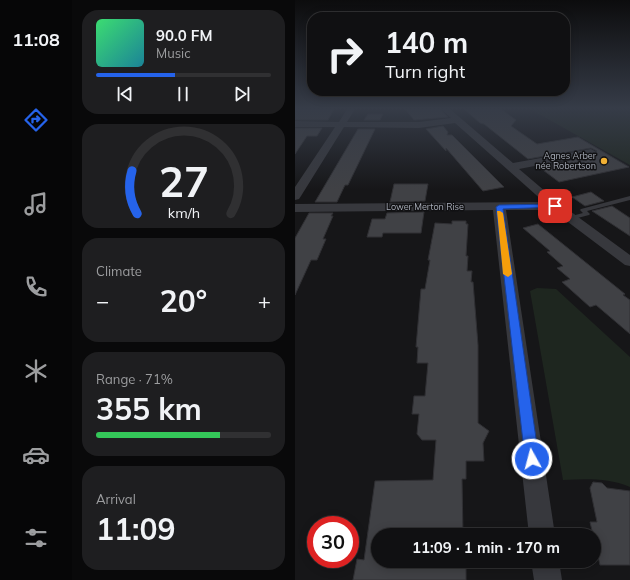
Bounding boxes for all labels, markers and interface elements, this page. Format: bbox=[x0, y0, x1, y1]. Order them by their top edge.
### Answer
text: 140 m bbox=[385, 25, 468, 60]
text: 90.0 FM bbox=[156, 26, 212, 45]
text: 11:08 bbox=[12, 28, 60, 51]
icon: right bbox=[319, 28, 371, 80]
text: Music bbox=[156, 45, 191, 61]
text: Turn right bbox=[385, 60, 465, 83]
icon: previous bbox=[114, 83, 136, 105]
icon: pause bbox=[172, 83, 194, 105]
icon: next bbox=[231, 83, 253, 105]
icon: directions bbox=[22, 106, 50, 134]
place label: Agnes Arber née Robertson bbox=[535, 150, 597, 171]
text: 27 bbox=[159, 155, 208, 207]
marker: Agnes Arber née Robertson bbox=[599, 156, 609, 166]
pin bbox=[538, 189, 572, 223]
icon: music bbox=[22, 190, 50, 218]
icon: arrive bbox=[544, 195, 566, 217]
street label: Lower Merton Rise bbox=[386, 201, 464, 212]
text: km/h bbox=[167, 204, 200, 222]
text: Climate bbox=[96, 263, 142, 279]
icon: phone bbox=[22, 273, 50, 301]
text: 20° bbox=[160, 282, 207, 320]
text: − bbox=[96, 287, 109, 315]
text: + bbox=[258, 287, 271, 315]
icon: climate bbox=[22, 357, 50, 385]
text: Range · 71% bbox=[96, 371, 173, 387]
text: 355 km bbox=[96, 390, 202, 428]
position arrow bbox=[511, 438, 553, 480]
icon: car bbox=[22, 441, 50, 469]
text: Arrival bbox=[96, 491, 136, 507]
text: 11:09 bbox=[96, 510, 175, 548]
speed limit sign: 30 bbox=[307, 516, 359, 568]
icon: filters bbox=[22, 524, 50, 552]
text: 11:09 · 1 min · 170 m bbox=[412, 538, 560, 557]

